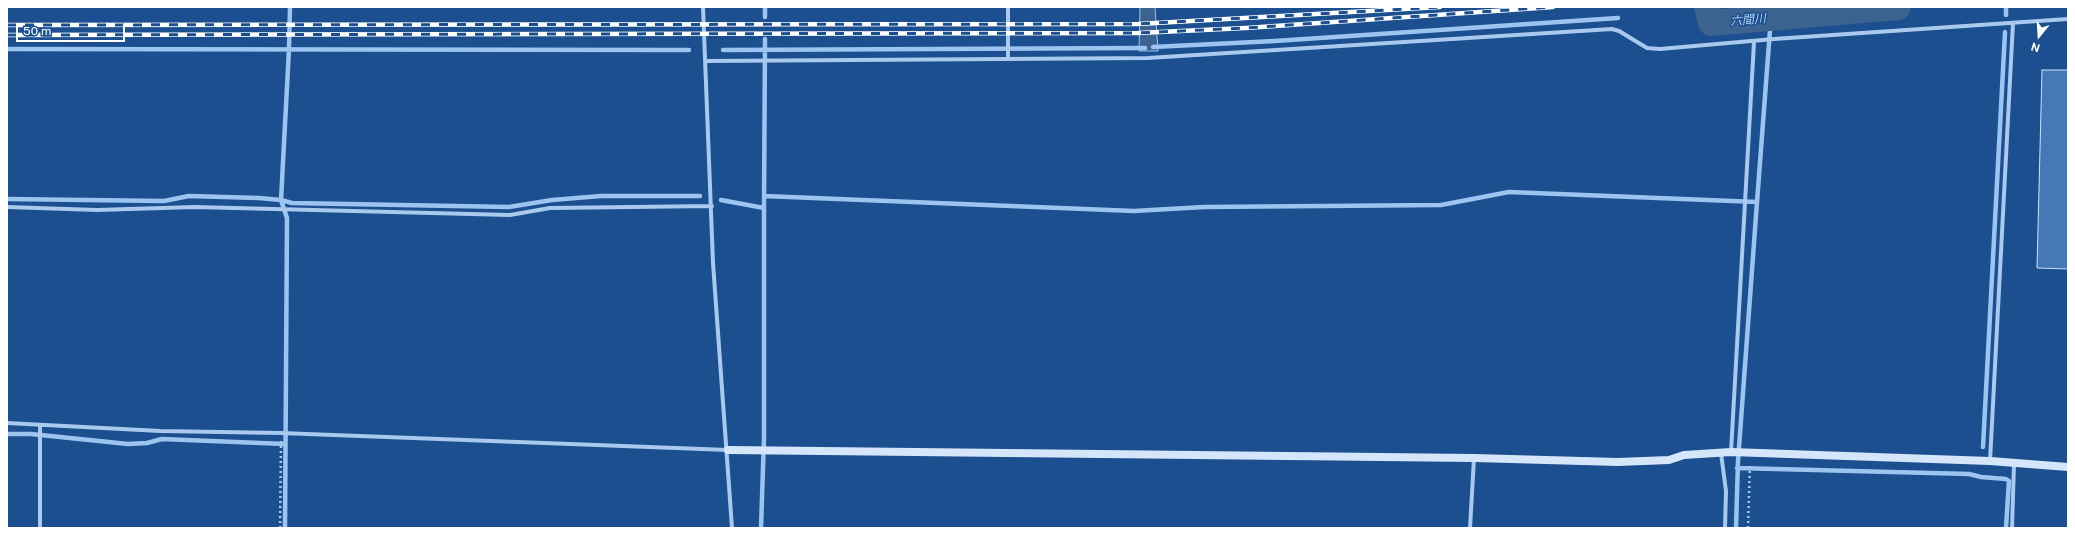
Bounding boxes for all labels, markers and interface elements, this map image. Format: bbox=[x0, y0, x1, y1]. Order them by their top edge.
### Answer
water label: 六間川 bbox=[1729, 11, 1767, 29]
scale bar bbox=[18, 16, 127, 42]
north arrow bbox=[2019, 16, 2059, 56]
text: 50 m bbox=[23, 24, 51, 38]
text: N bbox=[2029, 40, 2041, 54]

